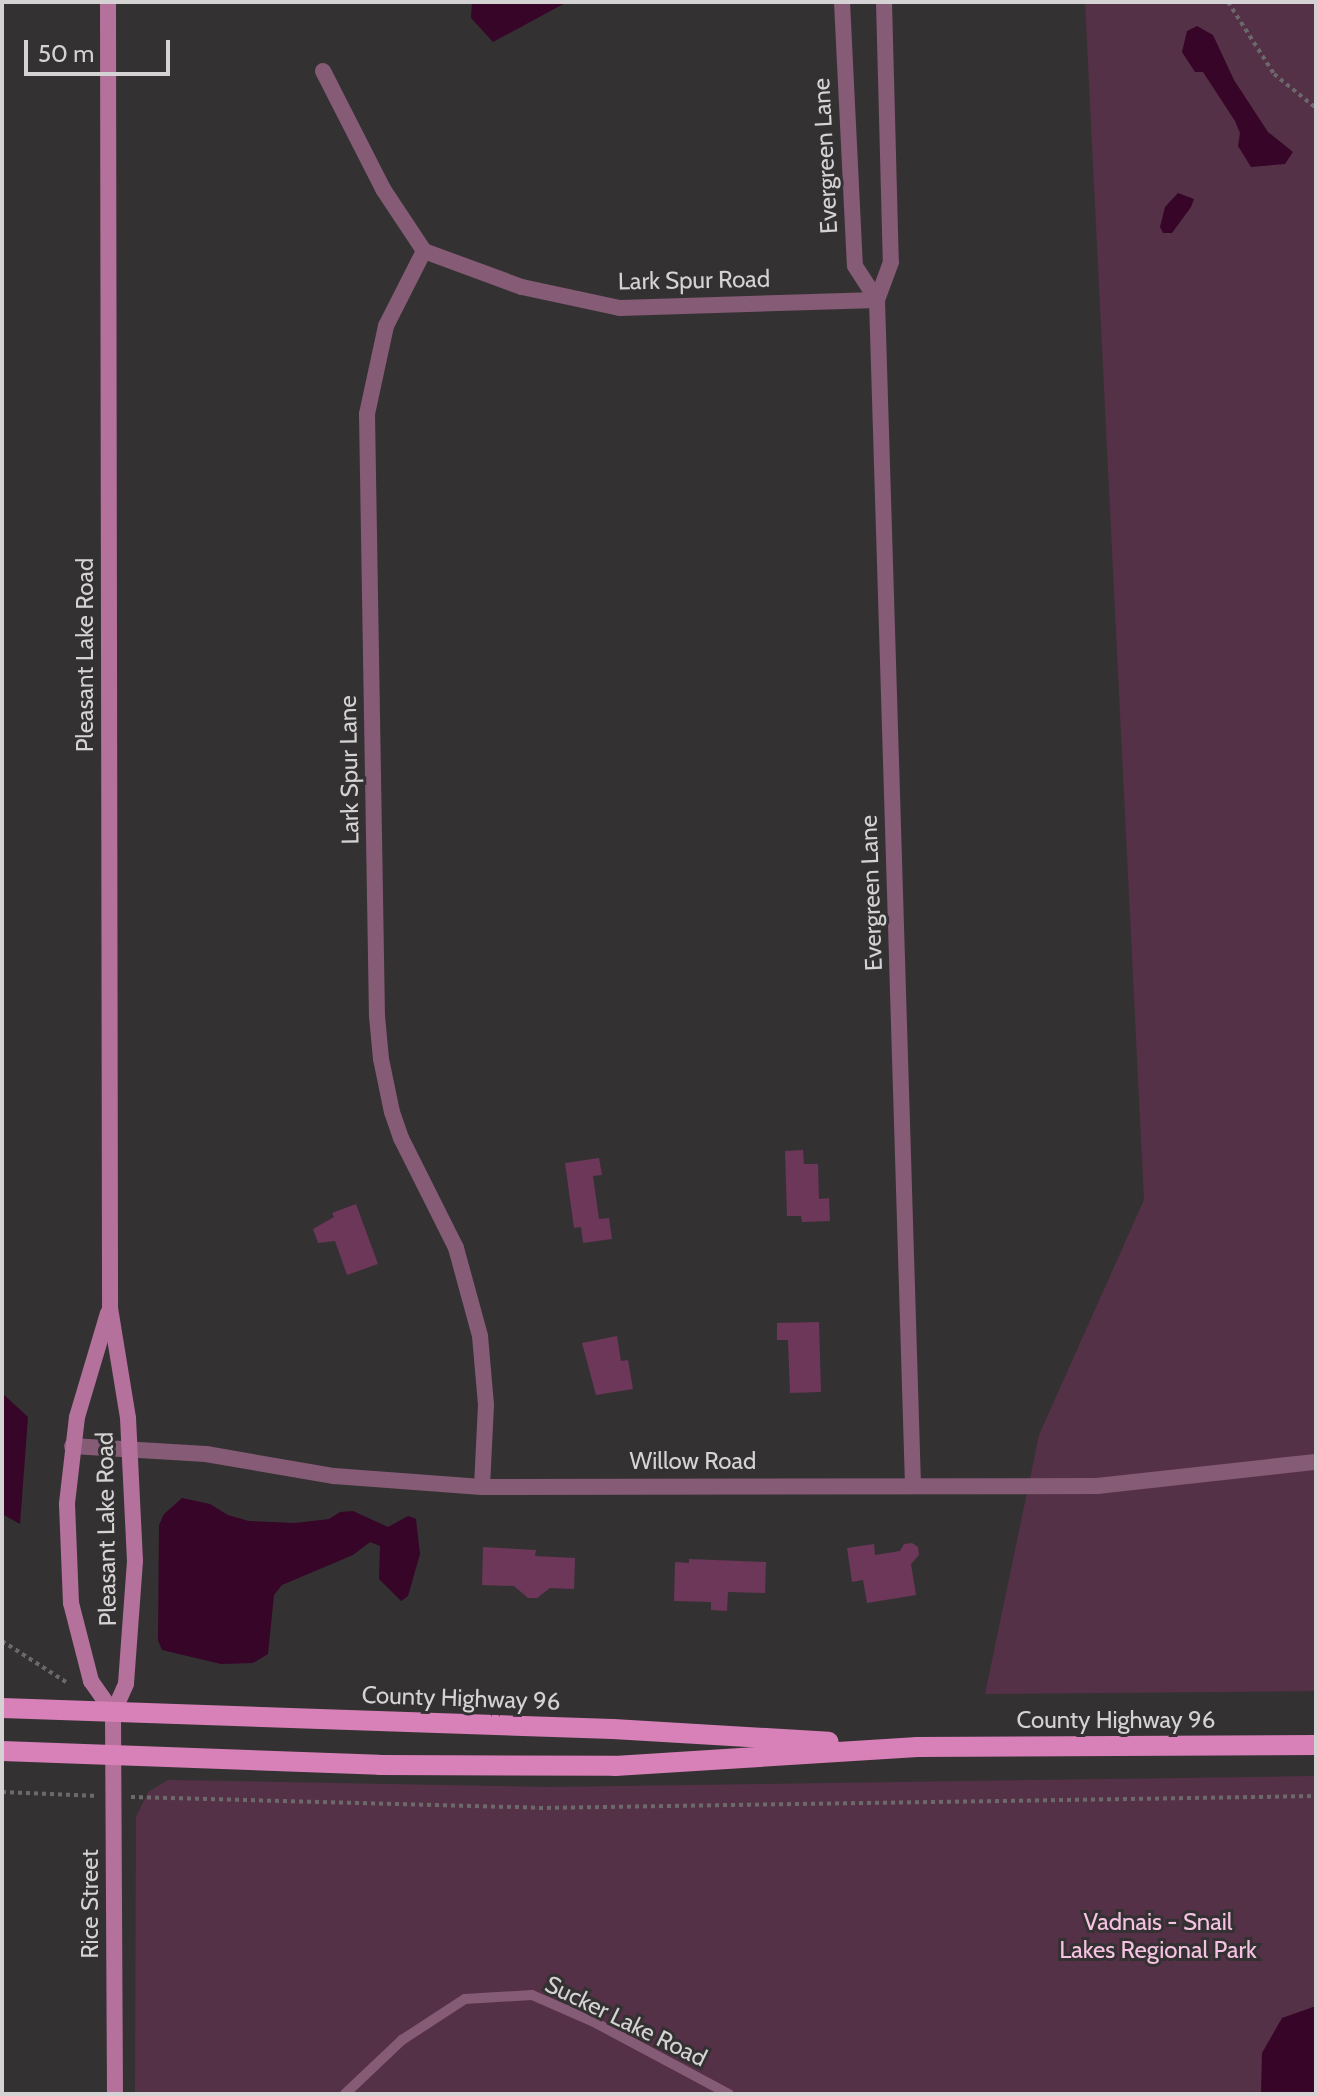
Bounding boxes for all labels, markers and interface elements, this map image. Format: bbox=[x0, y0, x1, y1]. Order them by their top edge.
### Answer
scale bar bbox=[28, 24, 174, 74]
text: 50 m bbox=[38, 39, 94, 68]
street label: Evergreen Lane bbox=[807, 77, 843, 235]
street label: Lark Spur Road bbox=[618, 264, 770, 296]
street label: Pleasant Lake Road bbox=[71, 558, 99, 752]
street label: Lark Spur Lane bbox=[333, 695, 365, 845]
street label: Evergreen Lane bbox=[854, 814, 888, 972]
street label: Pleasant Lake Road bbox=[90, 1431, 122, 1627]
street label: Willow Road bbox=[630, 1447, 756, 1475]
street label: County Highway 96 bbox=[361, 1680, 561, 1716]
street label: County Highway 96 bbox=[1017, 1706, 1215, 1734]
street label: Rice Street bbox=[76, 1849, 104, 1959]
park label: Vadnais - Snail Lakes Regional Park bbox=[1059, 1908, 1257, 1964]
street label: Sucker Lake Road bbox=[540, 1969, 712, 2073]

